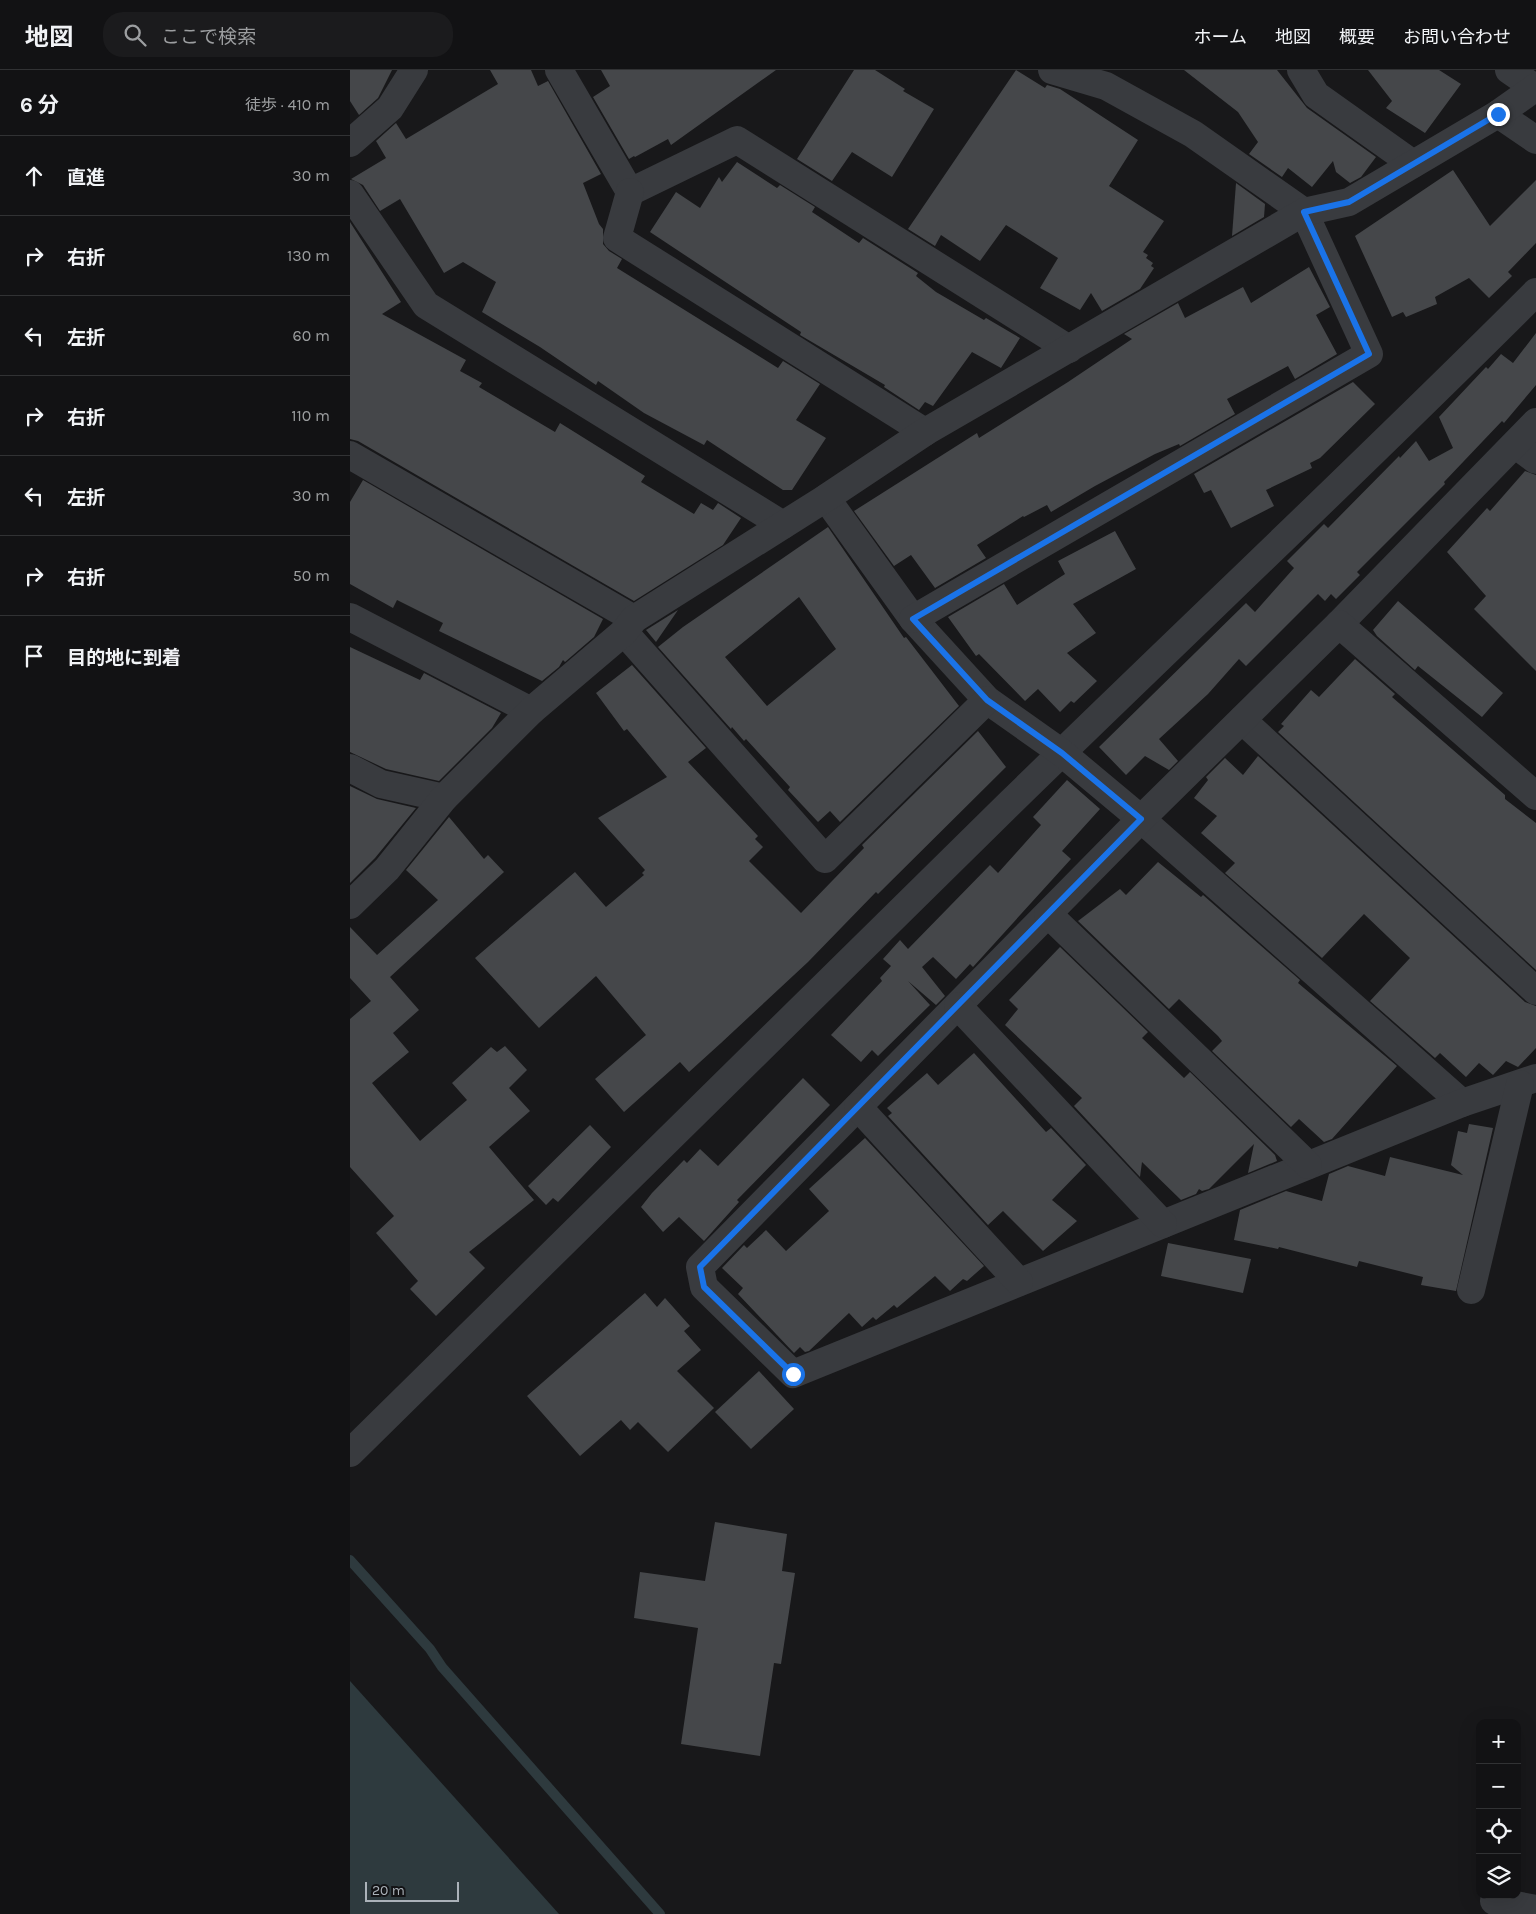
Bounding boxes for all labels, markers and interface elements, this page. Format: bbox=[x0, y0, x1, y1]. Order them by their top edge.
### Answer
search box bbox=[103, 12, 453, 57]
icon: search bbox=[121, 21, 149, 49]
text: 地図 bbox=[25, 23, 73, 51]
text: ここで検索 bbox=[161, 26, 256, 48]
text: ホーム bbox=[1194, 26, 1247, 48]
text: 地図 bbox=[1275, 26, 1311, 48]
text: 概要 bbox=[1339, 26, 1375, 48]
text: お問い合わせ bbox=[1403, 26, 1511, 48]
text: 6 分 bbox=[20, 93, 59, 117]
text: 徒歩 · 410 m bbox=[245, 95, 330, 114]
route end bbox=[1487, 103, 1510, 126]
icon: ahead bbox=[20, 162, 48, 190]
text: 30 m bbox=[292, 166, 330, 185]
text: 直進 bbox=[67, 167, 105, 189]
icon: right bbox=[20, 242, 48, 270]
text: 130 m bbox=[287, 246, 330, 265]
text: 右折 bbox=[67, 247, 105, 269]
icon: left bbox=[20, 322, 48, 350]
text: 60 m bbox=[293, 326, 330, 345]
text: 左折 bbox=[67, 327, 105, 349]
icon: right bbox=[20, 402, 48, 430]
text: 110 m bbox=[291, 406, 330, 425]
text: 右折 bbox=[67, 407, 105, 429]
icon: left bbox=[20, 482, 48, 510]
text: 30 m bbox=[292, 486, 330, 505]
text: 左折 bbox=[67, 487, 105, 509]
icon: right bbox=[20, 562, 48, 590]
text: 50 m bbox=[293, 566, 330, 585]
text: 右折 bbox=[67, 567, 105, 589]
icon: arrive bbox=[20, 642, 48, 670]
text: 目的地に到着 bbox=[67, 647, 181, 669]
route start bbox=[782, 1363, 805, 1386]
map controls bbox=[1476, 1719, 1521, 1899]
button: + bbox=[1476, 1719, 1521, 1764]
button: − bbox=[1476, 1764, 1521, 1809]
button: locate bbox=[1476, 1809, 1521, 1854]
button: layers bbox=[1476, 1854, 1521, 1899]
scale bar bbox=[365, 1879, 459, 1902]
text: 20 m bbox=[372, 1882, 405, 1899]

